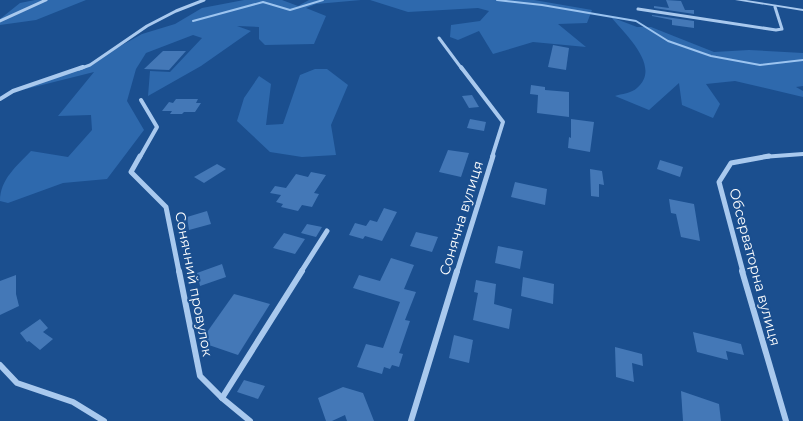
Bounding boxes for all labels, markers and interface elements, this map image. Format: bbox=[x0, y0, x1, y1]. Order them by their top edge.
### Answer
street label: Сонячна вулиця bbox=[435, 159, 487, 277]
street label: Обсерваторна вулиця bbox=[725, 186, 785, 348]
street label: Сонячний провулок bbox=[171, 210, 217, 358]

